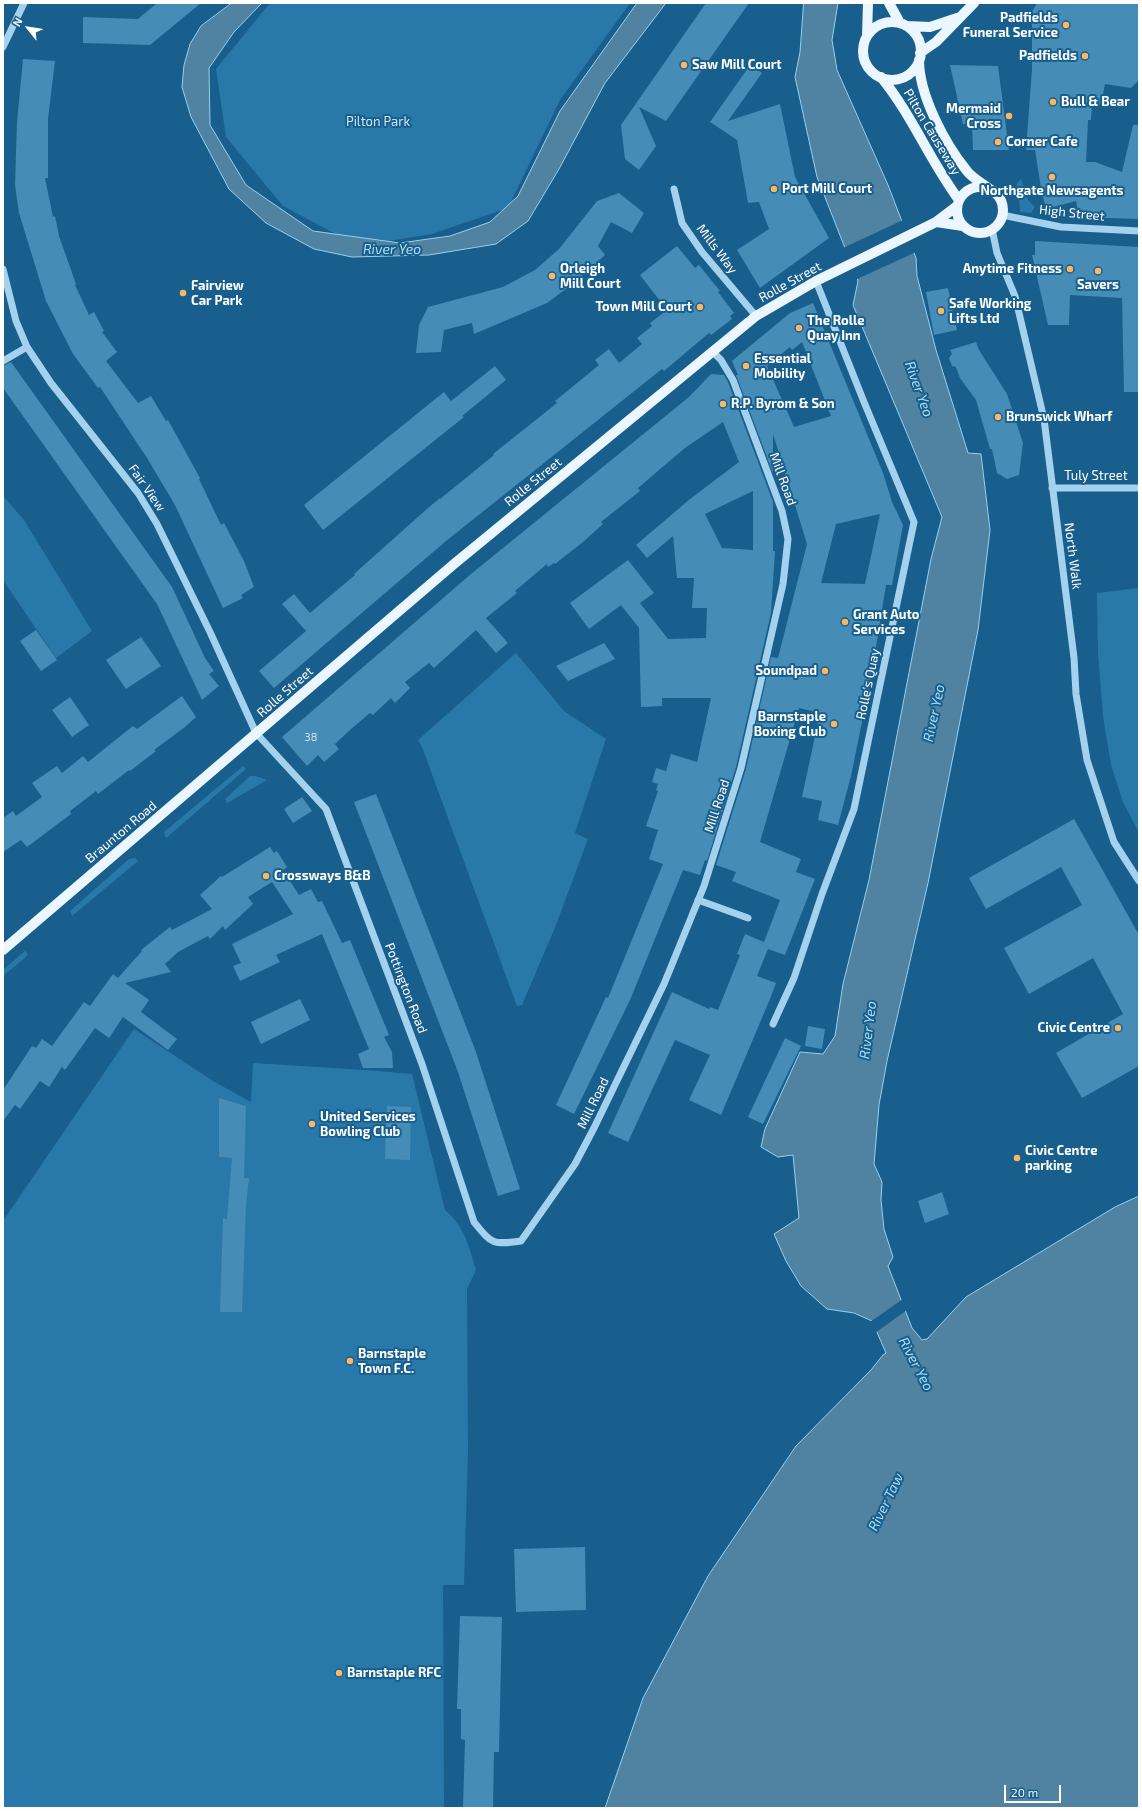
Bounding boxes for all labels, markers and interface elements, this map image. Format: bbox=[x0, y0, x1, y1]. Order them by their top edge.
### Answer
north arrow bbox=[8, 8, 48, 48]
place label: Padfields Funeral Service bbox=[963, 10, 1058, 41]
text: N bbox=[10, 15, 25, 28]
marker: Padfields Funeral Service bbox=[1061, 20, 1071, 30]
place label: Padfields bbox=[1019, 48, 1077, 64]
marker: Padfields bbox=[1080, 51, 1090, 61]
place label: Saw Mill Court bbox=[692, 57, 782, 73]
marker: Saw Mill Court bbox=[679, 60, 689, 70]
street label: Pilton Causeway bbox=[900, 86, 964, 178]
place label: Bull & Bear bbox=[1061, 94, 1130, 110]
marker: Bull & Bear bbox=[1048, 97, 1058, 107]
place label: Mermaid Cross bbox=[946, 101, 1001, 132]
marker: Mermaid Cross bbox=[1004, 111, 1014, 121]
park label: Pilton Park bbox=[346, 114, 410, 130]
place label: Corner Cafe bbox=[1006, 134, 1078, 150]
marker: Corner Cafe bbox=[993, 137, 1003, 147]
marker: Northgate Newsagents bbox=[1047, 172, 1057, 182]
place label: Port Mill Court bbox=[782, 181, 872, 197]
place label: Northgate Newsagents bbox=[980, 183, 1124, 199]
marker: Port Mill Court bbox=[769, 184, 779, 194]
street label: High Street bbox=[1038, 202, 1106, 224]
street label: Mills Way bbox=[693, 221, 741, 277]
water label: River Yeo bbox=[363, 241, 421, 257]
street label: Rolle Street bbox=[756, 258, 824, 306]
place label: Orleigh Mill Court bbox=[560, 261, 621, 292]
place label: Anytime Fitness bbox=[963, 261, 1062, 277]
marker: Anytime Fitness bbox=[1065, 264, 1075, 274]
marker: Savers bbox=[1093, 266, 1103, 276]
marker: Orleigh Mill Court bbox=[547, 271, 557, 281]
place label: Savers bbox=[1077, 277, 1119, 293]
place label: Fairview Car Park bbox=[191, 278, 244, 309]
marker: Fairview Car Park bbox=[178, 288, 188, 298]
place label: Safe Working Lifts Ltd bbox=[949, 296, 1031, 327]
place label: Town Mill Court bbox=[595, 299, 692, 315]
marker: Town Mill Court bbox=[695, 302, 705, 312]
marker: Safe Working Lifts Ltd bbox=[936, 306, 946, 316]
place label: The Rolle Quay Inn bbox=[807, 313, 865, 344]
marker: The Rolle Quay Inn bbox=[794, 323, 804, 333]
place label: Essential Mobility bbox=[754, 351, 811, 382]
water label: River Yeo bbox=[901, 359, 937, 419]
marker: Essential Mobility bbox=[741, 361, 751, 371]
place label: R.P. Byrom & Son bbox=[731, 396, 835, 412]
marker: R.P. Byrom & Son bbox=[718, 399, 728, 409]
place label: Brunswick Wharf bbox=[1006, 409, 1112, 425]
marker: Brunswick Wharf bbox=[993, 412, 1003, 422]
street label: Mill Road bbox=[766, 450, 800, 508]
street label: Rolle Street bbox=[501, 454, 565, 510]
street label: Fair View bbox=[125, 461, 169, 515]
street label: Tuly Street bbox=[1064, 468, 1128, 484]
street label: North Walk bbox=[1061, 522, 1085, 590]
place label: Grant Auto Services bbox=[853, 607, 919, 638]
marker: Grant Auto Services bbox=[840, 617, 850, 627]
street label: Rolle's Quay bbox=[853, 647, 883, 721]
street label: Rolle Street bbox=[254, 663, 316, 721]
place label: Soundpad bbox=[755, 663, 817, 679]
marker: Soundpad bbox=[820, 666, 830, 676]
water label: River Yeo bbox=[920, 683, 948, 743]
place label: Barnstaple Boxing Club bbox=[754, 709, 826, 740]
marker: Barnstaple Boxing Club bbox=[829, 719, 839, 729]
house number: 38 bbox=[305, 730, 317, 744]
street label: Mill Road bbox=[701, 777, 733, 835]
street label: Braunton Road bbox=[82, 798, 160, 866]
place label: Crossways B&B bbox=[274, 868, 371, 884]
marker: Crossways B&B bbox=[261, 871, 271, 881]
street label: Pottington Road bbox=[382, 941, 430, 1035]
water label: River Yeo bbox=[856, 1000, 880, 1060]
place label: Civic Centre bbox=[1038, 1020, 1110, 1036]
marker: Civic Centre bbox=[1113, 1023, 1123, 1033]
street label: Mill Road bbox=[574, 1075, 612, 1131]
place label: United Services Bowling Club bbox=[320, 1109, 416, 1140]
marker: United Services Bowling Club bbox=[307, 1119, 317, 1129]
place label: Civic Centre parking bbox=[1025, 1143, 1097, 1174]
marker: Civic Centre parking bbox=[1012, 1153, 1022, 1163]
water label: River Yeo bbox=[895, 1334, 937, 1394]
place label: Barnstaple Town F.C. bbox=[358, 1346, 426, 1377]
marker: Barnstaple Town F.C. bbox=[345, 1356, 355, 1366]
water label: River Taw bbox=[865, 1470, 907, 1534]
place label: Barnstaple RFC bbox=[347, 1665, 441, 1681]
marker: Barnstaple RFC bbox=[334, 1668, 344, 1678]
scale bar bbox=[1006, 1777, 1063, 1803]
text: 20 m bbox=[1011, 1785, 1038, 1799]

